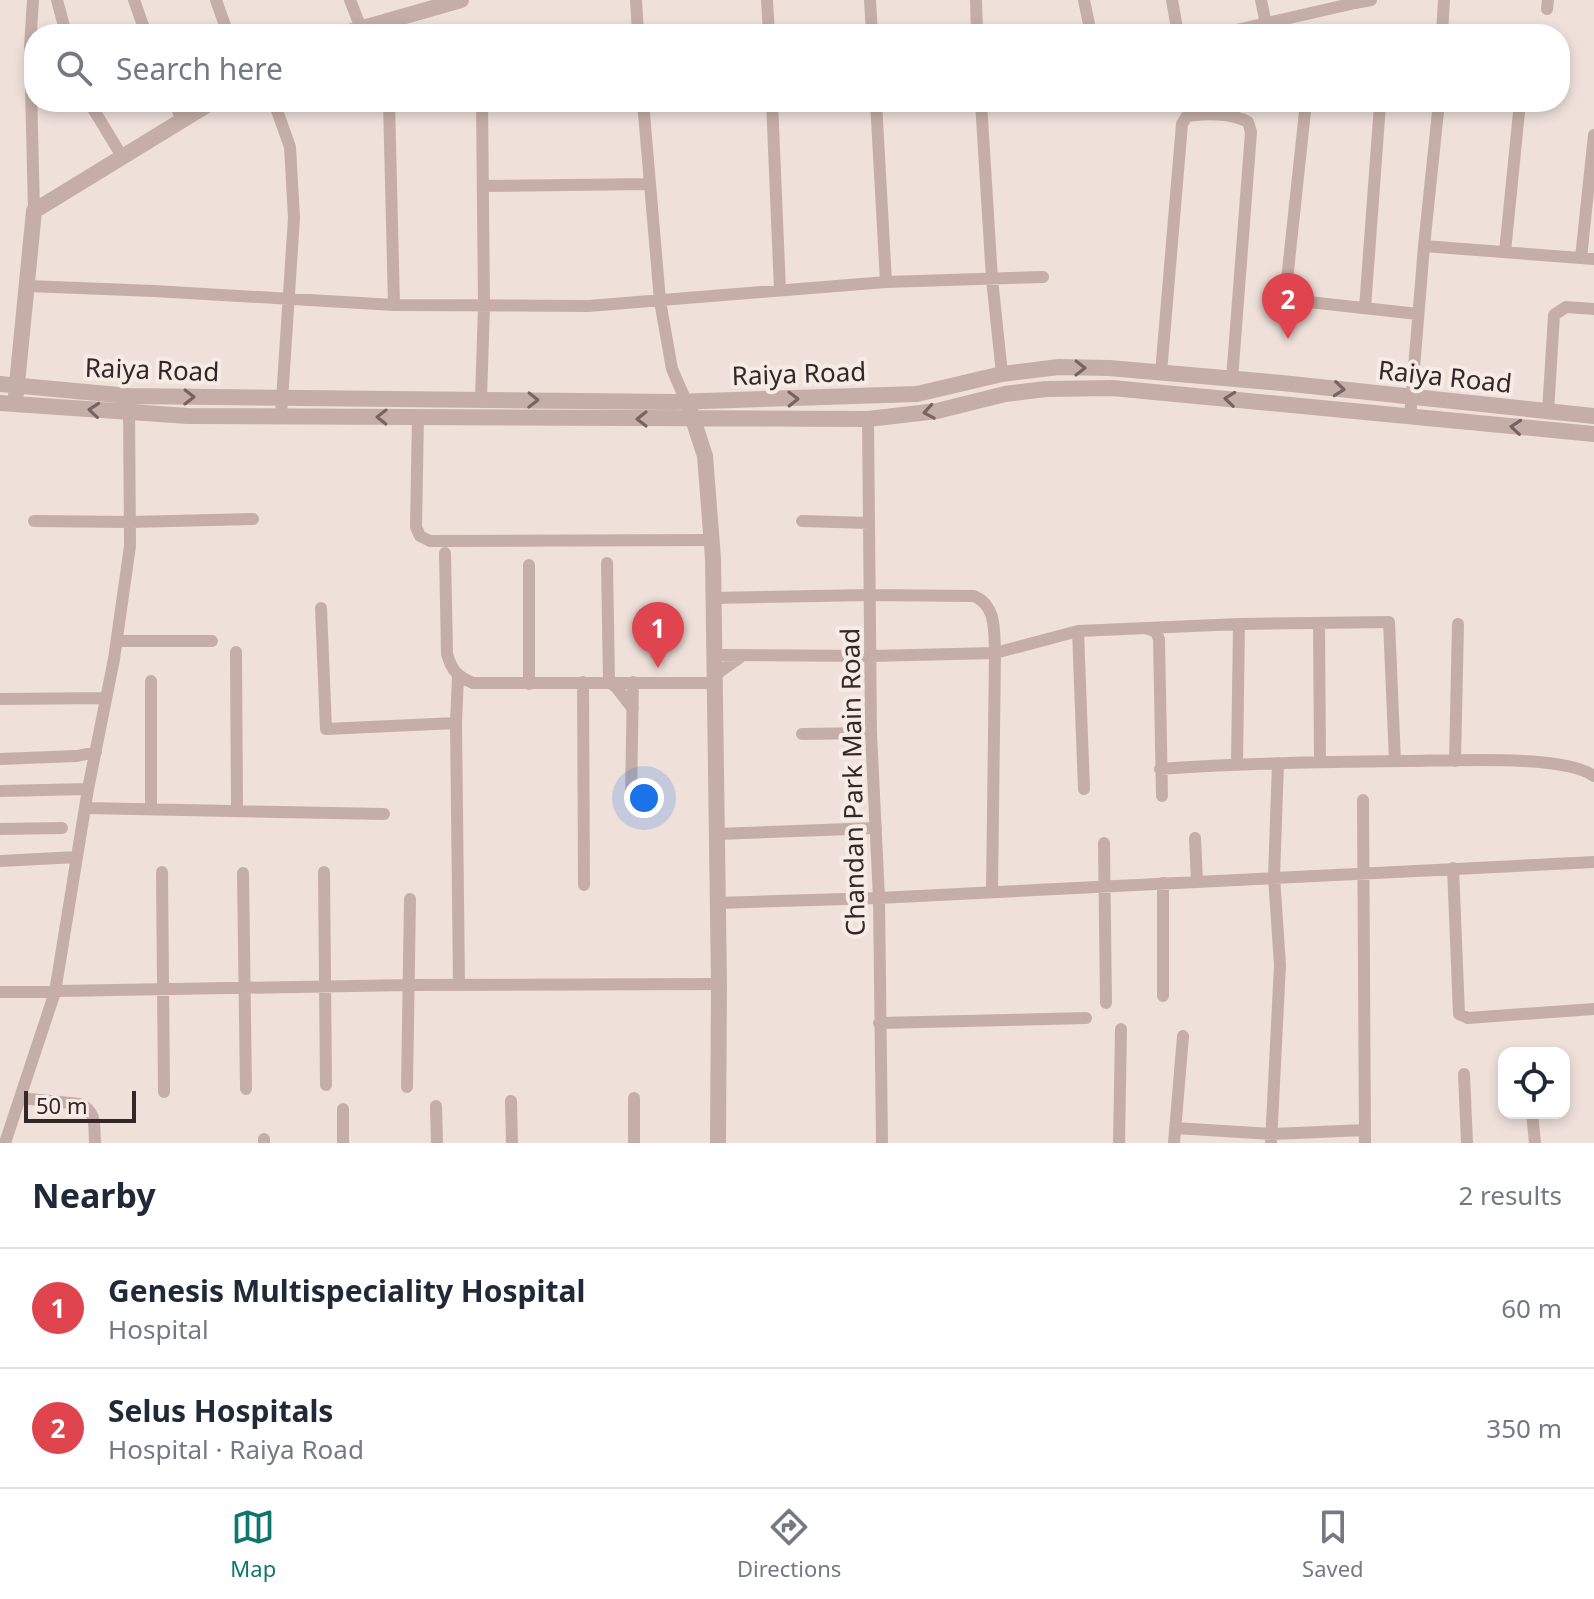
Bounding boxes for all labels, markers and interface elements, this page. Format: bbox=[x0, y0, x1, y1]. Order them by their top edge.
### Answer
search box bbox=[24, 24, 1570, 112]
icon: search bbox=[52, 46, 96, 90]
text: Search here bbox=[116, 48, 283, 89]
pin: 2 bbox=[1262, 273, 1314, 339]
street label: Raiya Road bbox=[84, 349, 220, 389]
street label: Raiya Road bbox=[1376, 351, 1514, 401]
street label: Raiya Road bbox=[731, 353, 867, 393]
one-way arrow bbox=[1074, 359, 1087, 376]
one-way arrow bbox=[1333, 381, 1346, 398]
one-way arrow bbox=[183, 388, 196, 405]
one-way arrow bbox=[787, 390, 800, 407]
one-way arrow bbox=[527, 391, 540, 409]
one-way arrow bbox=[1223, 391, 1236, 408]
one-way arrow bbox=[87, 402, 100, 419]
one-way arrow bbox=[923, 402, 936, 419]
one-way arrow bbox=[375, 408, 388, 426]
one-way arrow bbox=[635, 410, 648, 428]
one-way arrow bbox=[1509, 418, 1522, 435]
pin: 1 bbox=[632, 602, 684, 668]
street label: Chandan Park Main Road bbox=[831, 628, 873, 937]
your location bbox=[624, 778, 664, 818]
map controls bbox=[1498, 1047, 1570, 1119]
button: locate bbox=[1498, 1047, 1570, 1119]
scale bar bbox=[24, 1087, 136, 1123]
text: 50 m bbox=[36, 1090, 87, 1120]
text: Nearby bbox=[32, 1172, 156, 1218]
text: 2 results bbox=[1458, 1177, 1562, 1213]
text: Genesis Multispeciality Hospital bbox=[108, 1270, 585, 1311]
text: 1 bbox=[51, 1290, 65, 1326]
text: 60 m bbox=[1501, 1290, 1562, 1326]
text: Hospital bbox=[108, 1311, 209, 1347]
text: Selus Hospitals bbox=[108, 1390, 333, 1431]
text: 2 bbox=[51, 1410, 65, 1446]
text: 350 m bbox=[1486, 1410, 1562, 1446]
text: Hospital · Raiya Road bbox=[108, 1431, 364, 1467]
tab: Map bbox=[230, 1505, 276, 1583]
tab: Directions bbox=[737, 1505, 841, 1583]
tab: Saved bbox=[1302, 1505, 1364, 1583]

